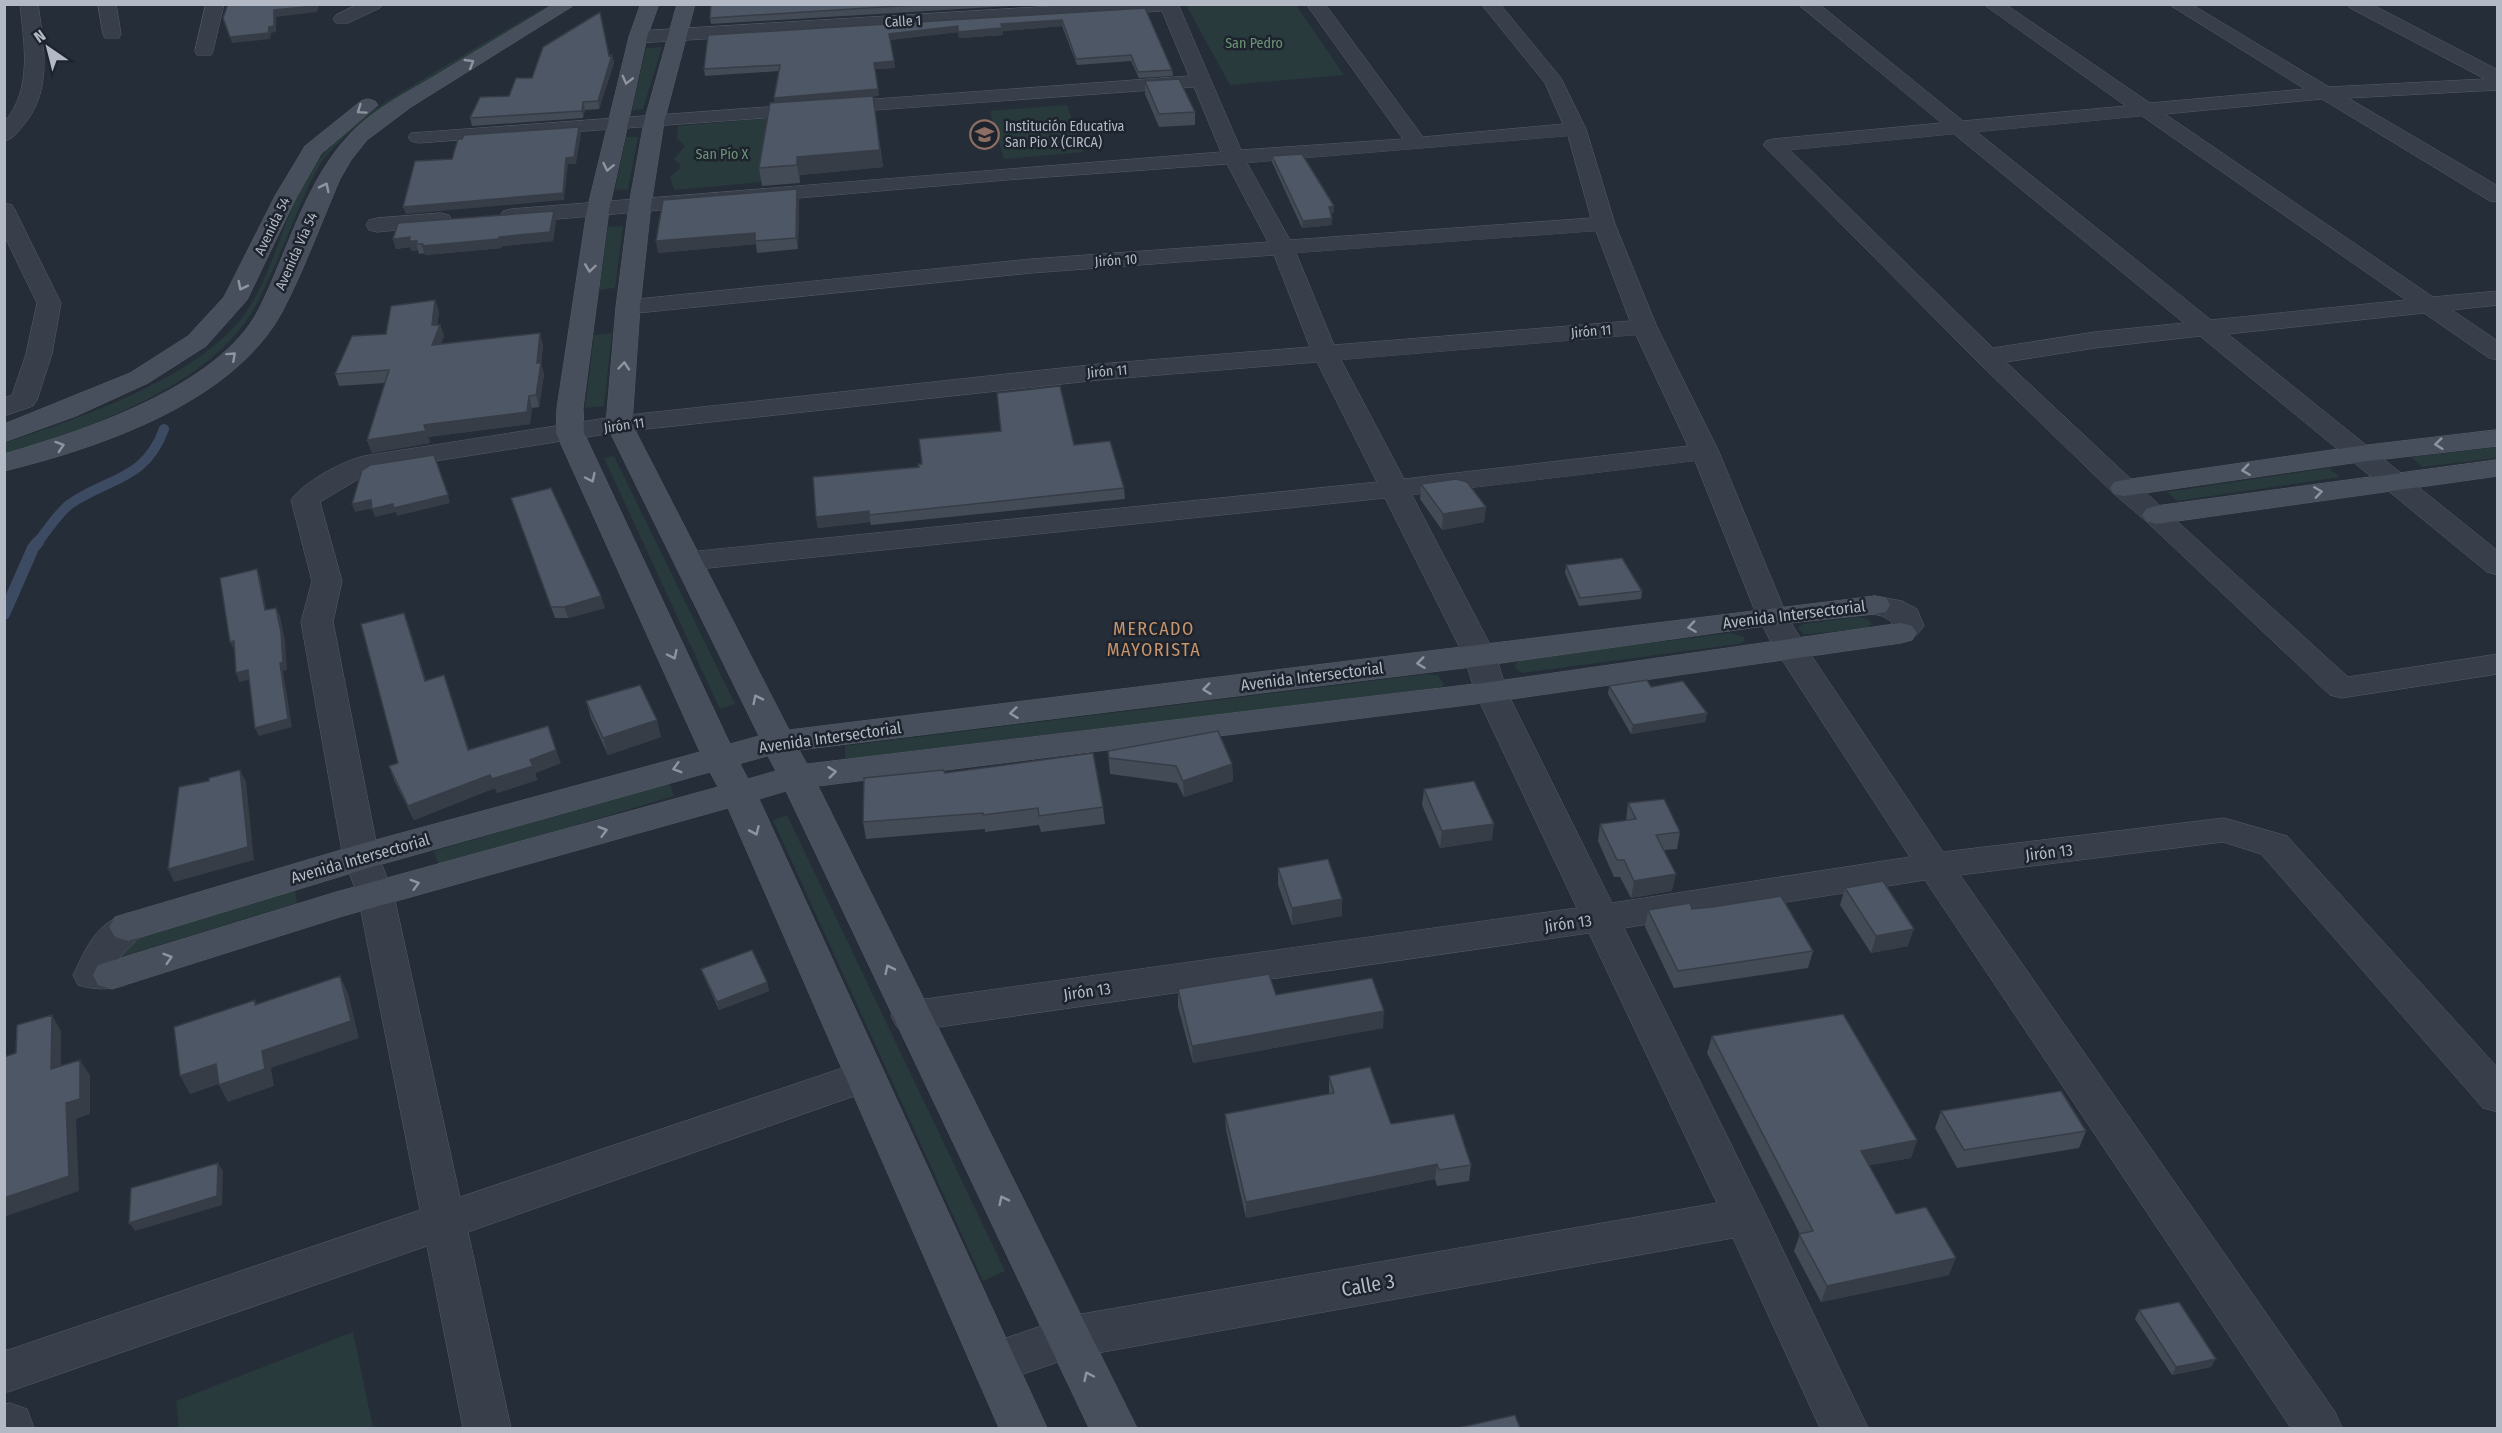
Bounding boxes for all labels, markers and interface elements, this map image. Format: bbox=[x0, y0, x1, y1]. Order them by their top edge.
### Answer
street label: Calle 1 bbox=[884, 12, 922, 31]
north arrow bbox=[18, 18, 78, 78]
text: N bbox=[30, 26, 49, 47]
park label: San Pedro bbox=[1225, 35, 1283, 52]
one-way arrow bbox=[464, 58, 474, 70]
one-way arrow bbox=[622, 75, 635, 85]
one-way arrow bbox=[356, 103, 367, 114]
school or university icon: Institución Educativa San Pio X (CIRCA) bbox=[968, 118, 1000, 150]
place label: Institución Educativa San Pio X (CIRCA) bbox=[1005, 118, 1125, 151]
park label: San Pío X bbox=[696, 146, 749, 163]
one-way arrow bbox=[602, 162, 615, 172]
one-way arrow bbox=[317, 182, 329, 193]
street label: Avenida 54 bbox=[251, 194, 294, 258]
street label: Avenida Vía 54 bbox=[272, 210, 321, 293]
street label: Jirón 10 bbox=[1094, 251, 1138, 270]
one-way arrow bbox=[584, 263, 597, 272]
one-way arrow bbox=[238, 280, 249, 291]
street label: Jirón 11 bbox=[1570, 321, 1612, 342]
one-way arrow bbox=[225, 352, 236, 363]
street label: Jirón 11 bbox=[1086, 361, 1128, 382]
one-way arrow bbox=[617, 362, 630, 371]
street label: Jirón 11 bbox=[603, 414, 645, 437]
one-way arrow bbox=[2435, 438, 2444, 450]
one-way arrow bbox=[54, 441, 65, 453]
one-way arrow bbox=[2242, 464, 2251, 476]
one-way arrow bbox=[583, 471, 595, 482]
one-way arrow bbox=[2313, 487, 2323, 499]
street label: Avenida Intersectorial bbox=[1722, 596, 1866, 633]
district label: MERCADO MAYORISTA bbox=[1107, 618, 1201, 661]
one-way arrow bbox=[1687, 620, 1696, 632]
one-way arrow bbox=[665, 648, 677, 659]
one-way arrow bbox=[1417, 656, 1426, 668]
street label: Avenida Intersectorial bbox=[1240, 658, 1384, 695]
one-way arrow bbox=[1203, 682, 1212, 695]
one-way arrow bbox=[753, 695, 765, 706]
one-way arrow bbox=[1009, 706, 1018, 718]
street label: Avenida Intersectorial bbox=[758, 718, 902, 757]
one-way arrow bbox=[672, 761, 682, 774]
one-way arrow bbox=[827, 767, 836, 779]
one-way arrow bbox=[748, 825, 760, 836]
one-way arrow bbox=[597, 826, 608, 838]
street label: Avenida Intersectorial bbox=[289, 830, 432, 887]
street label: Jirón 13 bbox=[2024, 840, 2074, 865]
one-way arrow bbox=[410, 879, 420, 892]
street label: Jirón 13 bbox=[1543, 911, 1593, 936]
one-way arrow bbox=[162, 952, 173, 965]
one-way arrow bbox=[884, 964, 896, 975]
street label: Jirón 13 bbox=[1062, 979, 1112, 1004]
one-way arrow bbox=[998, 1196, 1010, 1207]
street label: Calle 3 bbox=[1340, 1269, 1396, 1301]
one-way arrow bbox=[1084, 1371, 1096, 1382]

